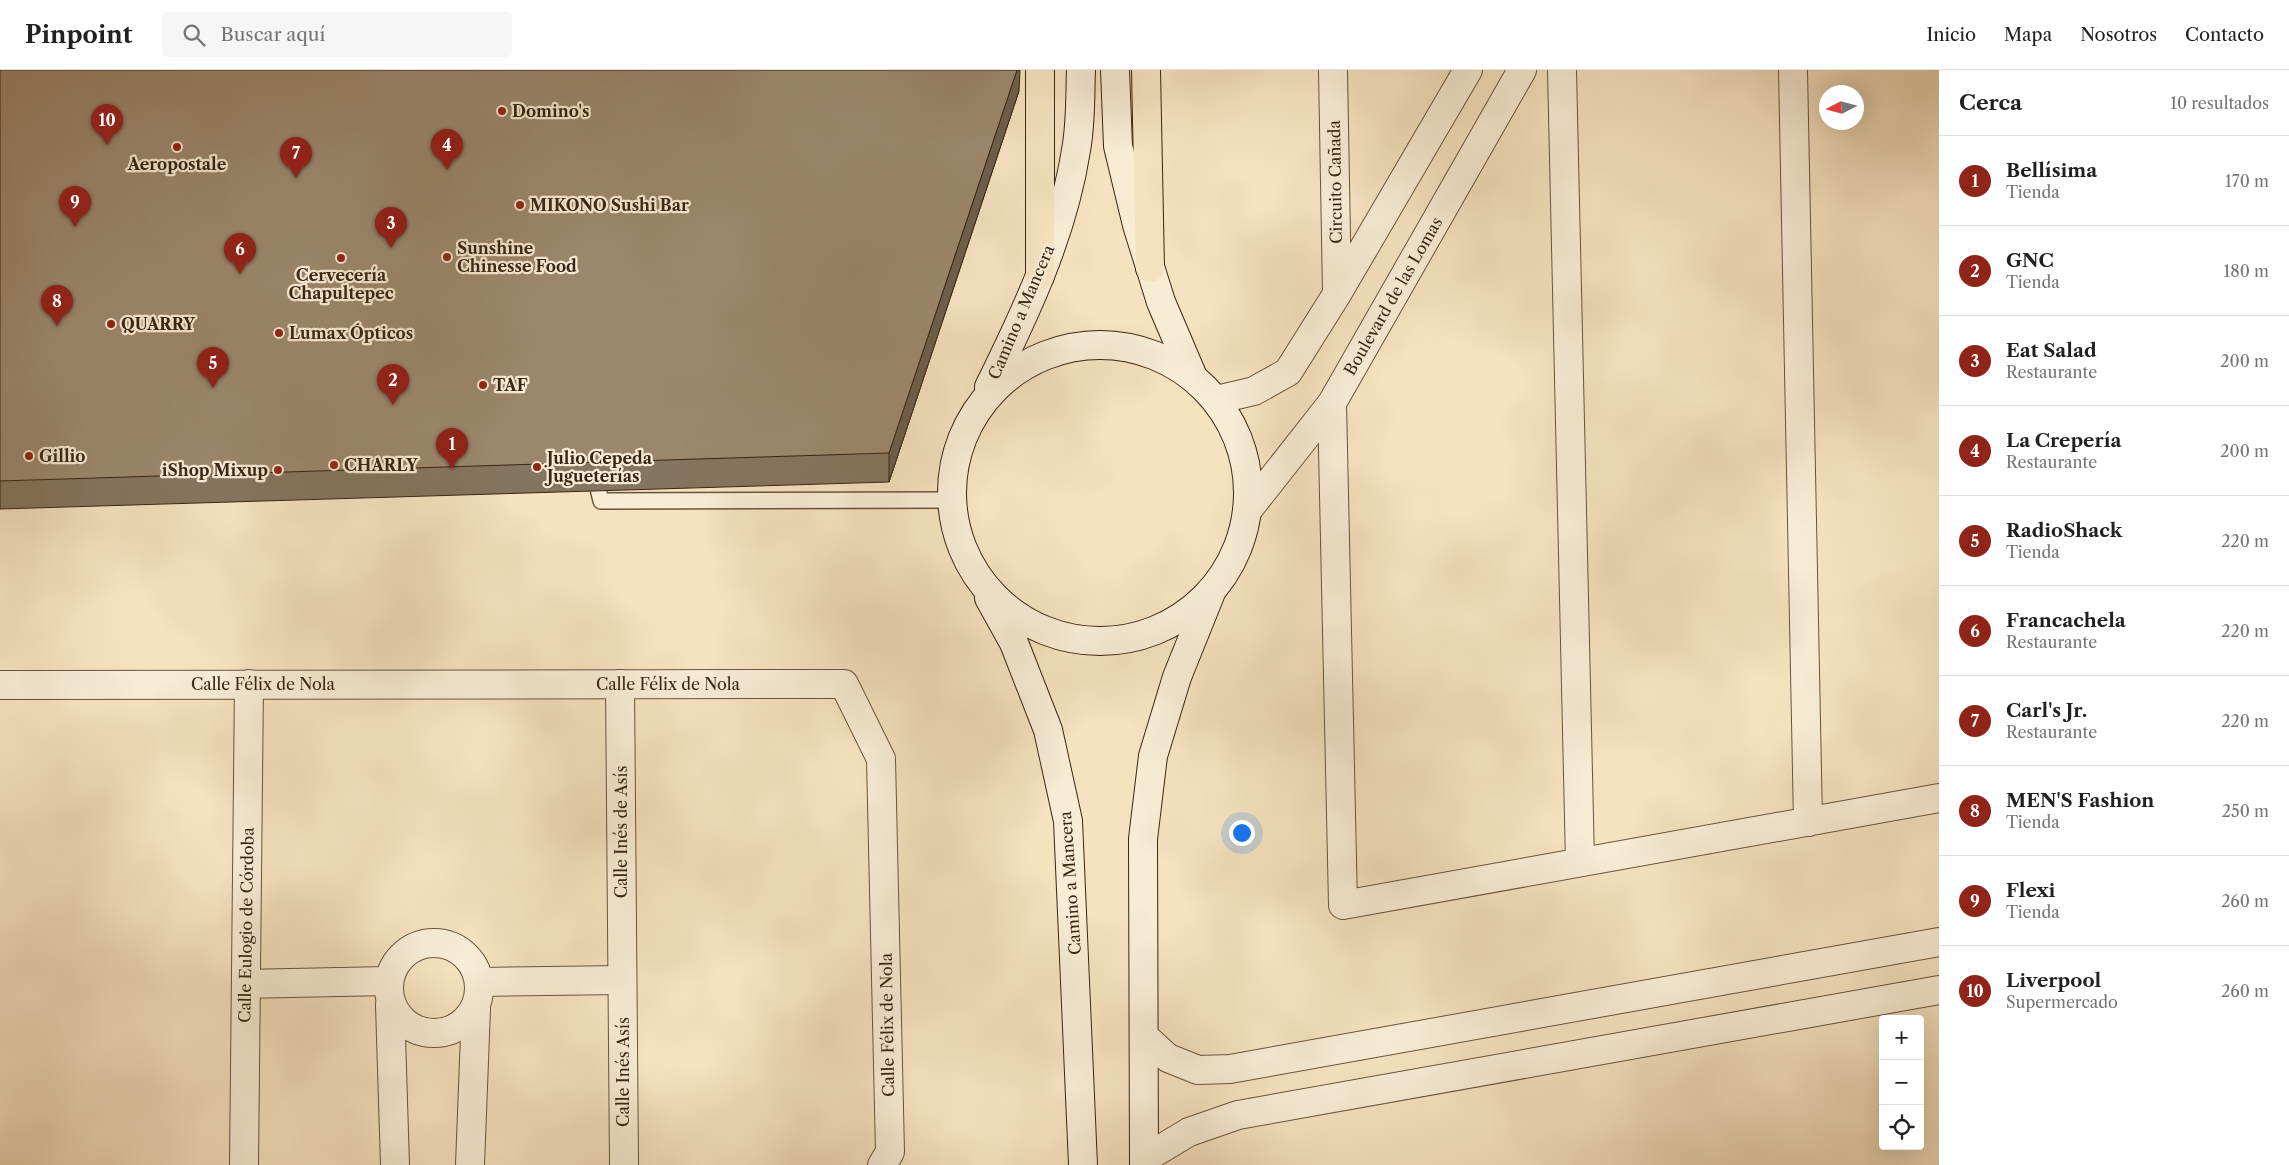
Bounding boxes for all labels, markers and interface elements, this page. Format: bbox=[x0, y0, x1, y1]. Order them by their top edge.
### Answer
search box bbox=[162, 12, 512, 57]
text: Pinpoint bbox=[25, 20, 132, 49]
icon: search bbox=[180, 21, 208, 49]
text: Buscar aquí bbox=[220, 23, 325, 46]
text: Inicio bbox=[1927, 24, 1976, 46]
text: Mapa bbox=[2004, 24, 2052, 46]
text: Nosotros bbox=[2080, 24, 2157, 46]
text: Contacto bbox=[2185, 24, 2264, 46]
north arrow bbox=[1819, 85, 1864, 130]
text: Cerca bbox=[1959, 90, 2022, 115]
text: 10 resultados bbox=[2170, 93, 2269, 113]
place label: Domino's bbox=[512, 101, 589, 121]
pin: 10 bbox=[91, 104, 123, 145]
marker: Domino's bbox=[496, 105, 508, 117]
street label: Circuito Cañada bbox=[1324, 119, 1346, 244]
pin: 4 bbox=[431, 129, 463, 170]
pin: 7 bbox=[280, 137, 312, 178]
marker: Aeropostale bbox=[171, 141, 183, 153]
place label: Aeropostale bbox=[127, 154, 227, 174]
text: Bellísima bbox=[2006, 159, 2097, 182]
text: 1 bbox=[1971, 171, 1979, 191]
text: 170 m bbox=[2225, 171, 2269, 191]
text: Tienda bbox=[2006, 182, 2060, 202]
pin: 9 bbox=[59, 186, 91, 227]
place label: MIKONO Sushi Bar bbox=[530, 195, 689, 215]
marker: MIKONO Sushi Bar bbox=[514, 199, 526, 211]
pin: 3 bbox=[375, 207, 407, 248]
street label: Boulevard de las Lomas bbox=[1339, 213, 1447, 379]
pin: 6 bbox=[224, 233, 256, 274]
place label: Sunshine Chinesse Food bbox=[457, 238, 577, 276]
street label: Camino a Mancera bbox=[984, 241, 1059, 382]
text: GNC bbox=[2006, 249, 2054, 272]
marker: Sunshine Chinesse Food bbox=[441, 251, 453, 263]
marker: Cervecería Chapultepec bbox=[335, 252, 347, 264]
text: 2 bbox=[1970, 261, 1980, 281]
text: 180 m bbox=[2223, 261, 2269, 281]
place label: Cervecería Chapultepec bbox=[288, 265, 394, 303]
text: Tienda bbox=[2006, 272, 2060, 292]
pin: 8 bbox=[41, 285, 73, 326]
place label: QUARRY bbox=[121, 314, 196, 334]
marker: QUARRY bbox=[105, 318, 117, 330]
place label: Lumax Ópticos bbox=[289, 323, 413, 343]
marker: Lumax Ópticos bbox=[273, 327, 285, 339]
text: Eat Salad bbox=[2006, 339, 2097, 362]
pin: 5 bbox=[197, 347, 229, 388]
text: 3 bbox=[1970, 351, 1980, 371]
text: 200 m bbox=[2220, 351, 2269, 371]
text: Restaurante bbox=[2006, 362, 2097, 382]
pin: 2 bbox=[377, 364, 409, 405]
place label: TAF bbox=[493, 375, 528, 395]
marker: TAF bbox=[477, 379, 489, 391]
pin: 1 bbox=[436, 428, 468, 469]
text: La Crepería bbox=[2006, 429, 2122, 452]
text: 4 bbox=[1970, 441, 1980, 461]
text: 200 m bbox=[2220, 441, 2269, 461]
place label: Gillio bbox=[39, 446, 85, 466]
place label: Julio Cepeda Jugueterías bbox=[544, 448, 653, 486]
marker: Gillio bbox=[23, 450, 35, 462]
text: Restaurante bbox=[2006, 452, 2097, 472]
place label: CHARLY bbox=[344, 455, 419, 475]
marker: CHARLY bbox=[328, 459, 340, 471]
place label: iShop Mixup bbox=[162, 460, 268, 480]
marker: Julio Cepeda Jugueterías bbox=[531, 461, 543, 473]
marker: iShop Mixup bbox=[272, 464, 284, 476]
text: RadioShack bbox=[2006, 519, 2122, 542]
text: 5 bbox=[1971, 531, 1979, 551]
text: 220 m bbox=[2221, 531, 2269, 551]
text: Tienda bbox=[2006, 542, 2060, 562]
text: Francachela bbox=[2006, 609, 2126, 632]
text: 6 bbox=[1970, 621, 1980, 641]
text: 220 m bbox=[2221, 621, 2269, 641]
text: Restaurante bbox=[2006, 632, 2097, 652]
street label: Calle Félix de Nola bbox=[191, 674, 336, 694]
street label: Calle Félix de Nola bbox=[596, 674, 741, 694]
text: Carl's Jr. bbox=[2006, 699, 2087, 722]
text: 7 bbox=[1971, 711, 1979, 731]
text: 220 m bbox=[2221, 711, 2269, 731]
text: Restaurante bbox=[2006, 722, 2097, 742]
street label: Calle Inés de Asís bbox=[611, 766, 631, 898]
text: MEN'S Fashion bbox=[2006, 789, 2154, 812]
text: 8 bbox=[1970, 801, 1980, 821]
text: 250 m bbox=[2222, 801, 2269, 821]
street label: Camino a Mancera bbox=[1055, 810, 1085, 956]
text: Tienda bbox=[2006, 812, 2060, 832]
your location bbox=[1229, 820, 1255, 846]
street label: Calle Eulogio de Córdoba bbox=[234, 826, 258, 1023]
text: Flexi bbox=[2006, 879, 2055, 902]
text: 9 bbox=[1970, 891, 1980, 911]
text: 260 m bbox=[2221, 891, 2269, 911]
text: Tienda bbox=[2006, 902, 2060, 922]
street label: Calle Félix de Nola bbox=[876, 952, 898, 1097]
text: Liverpool bbox=[2006, 969, 2101, 992]
text: 10 bbox=[1966, 981, 1984, 1001]
text: 260 m bbox=[2221, 981, 2269, 1001]
text: Supermercado bbox=[2006, 992, 2118, 1012]
map controls bbox=[1879, 1015, 1924, 1150]
button: + bbox=[1879, 1015, 1924, 1060]
street label: Calle Inés Asís bbox=[613, 1017, 633, 1127]
button: − bbox=[1879, 1060, 1924, 1105]
button: locate bbox=[1879, 1105, 1924, 1150]

